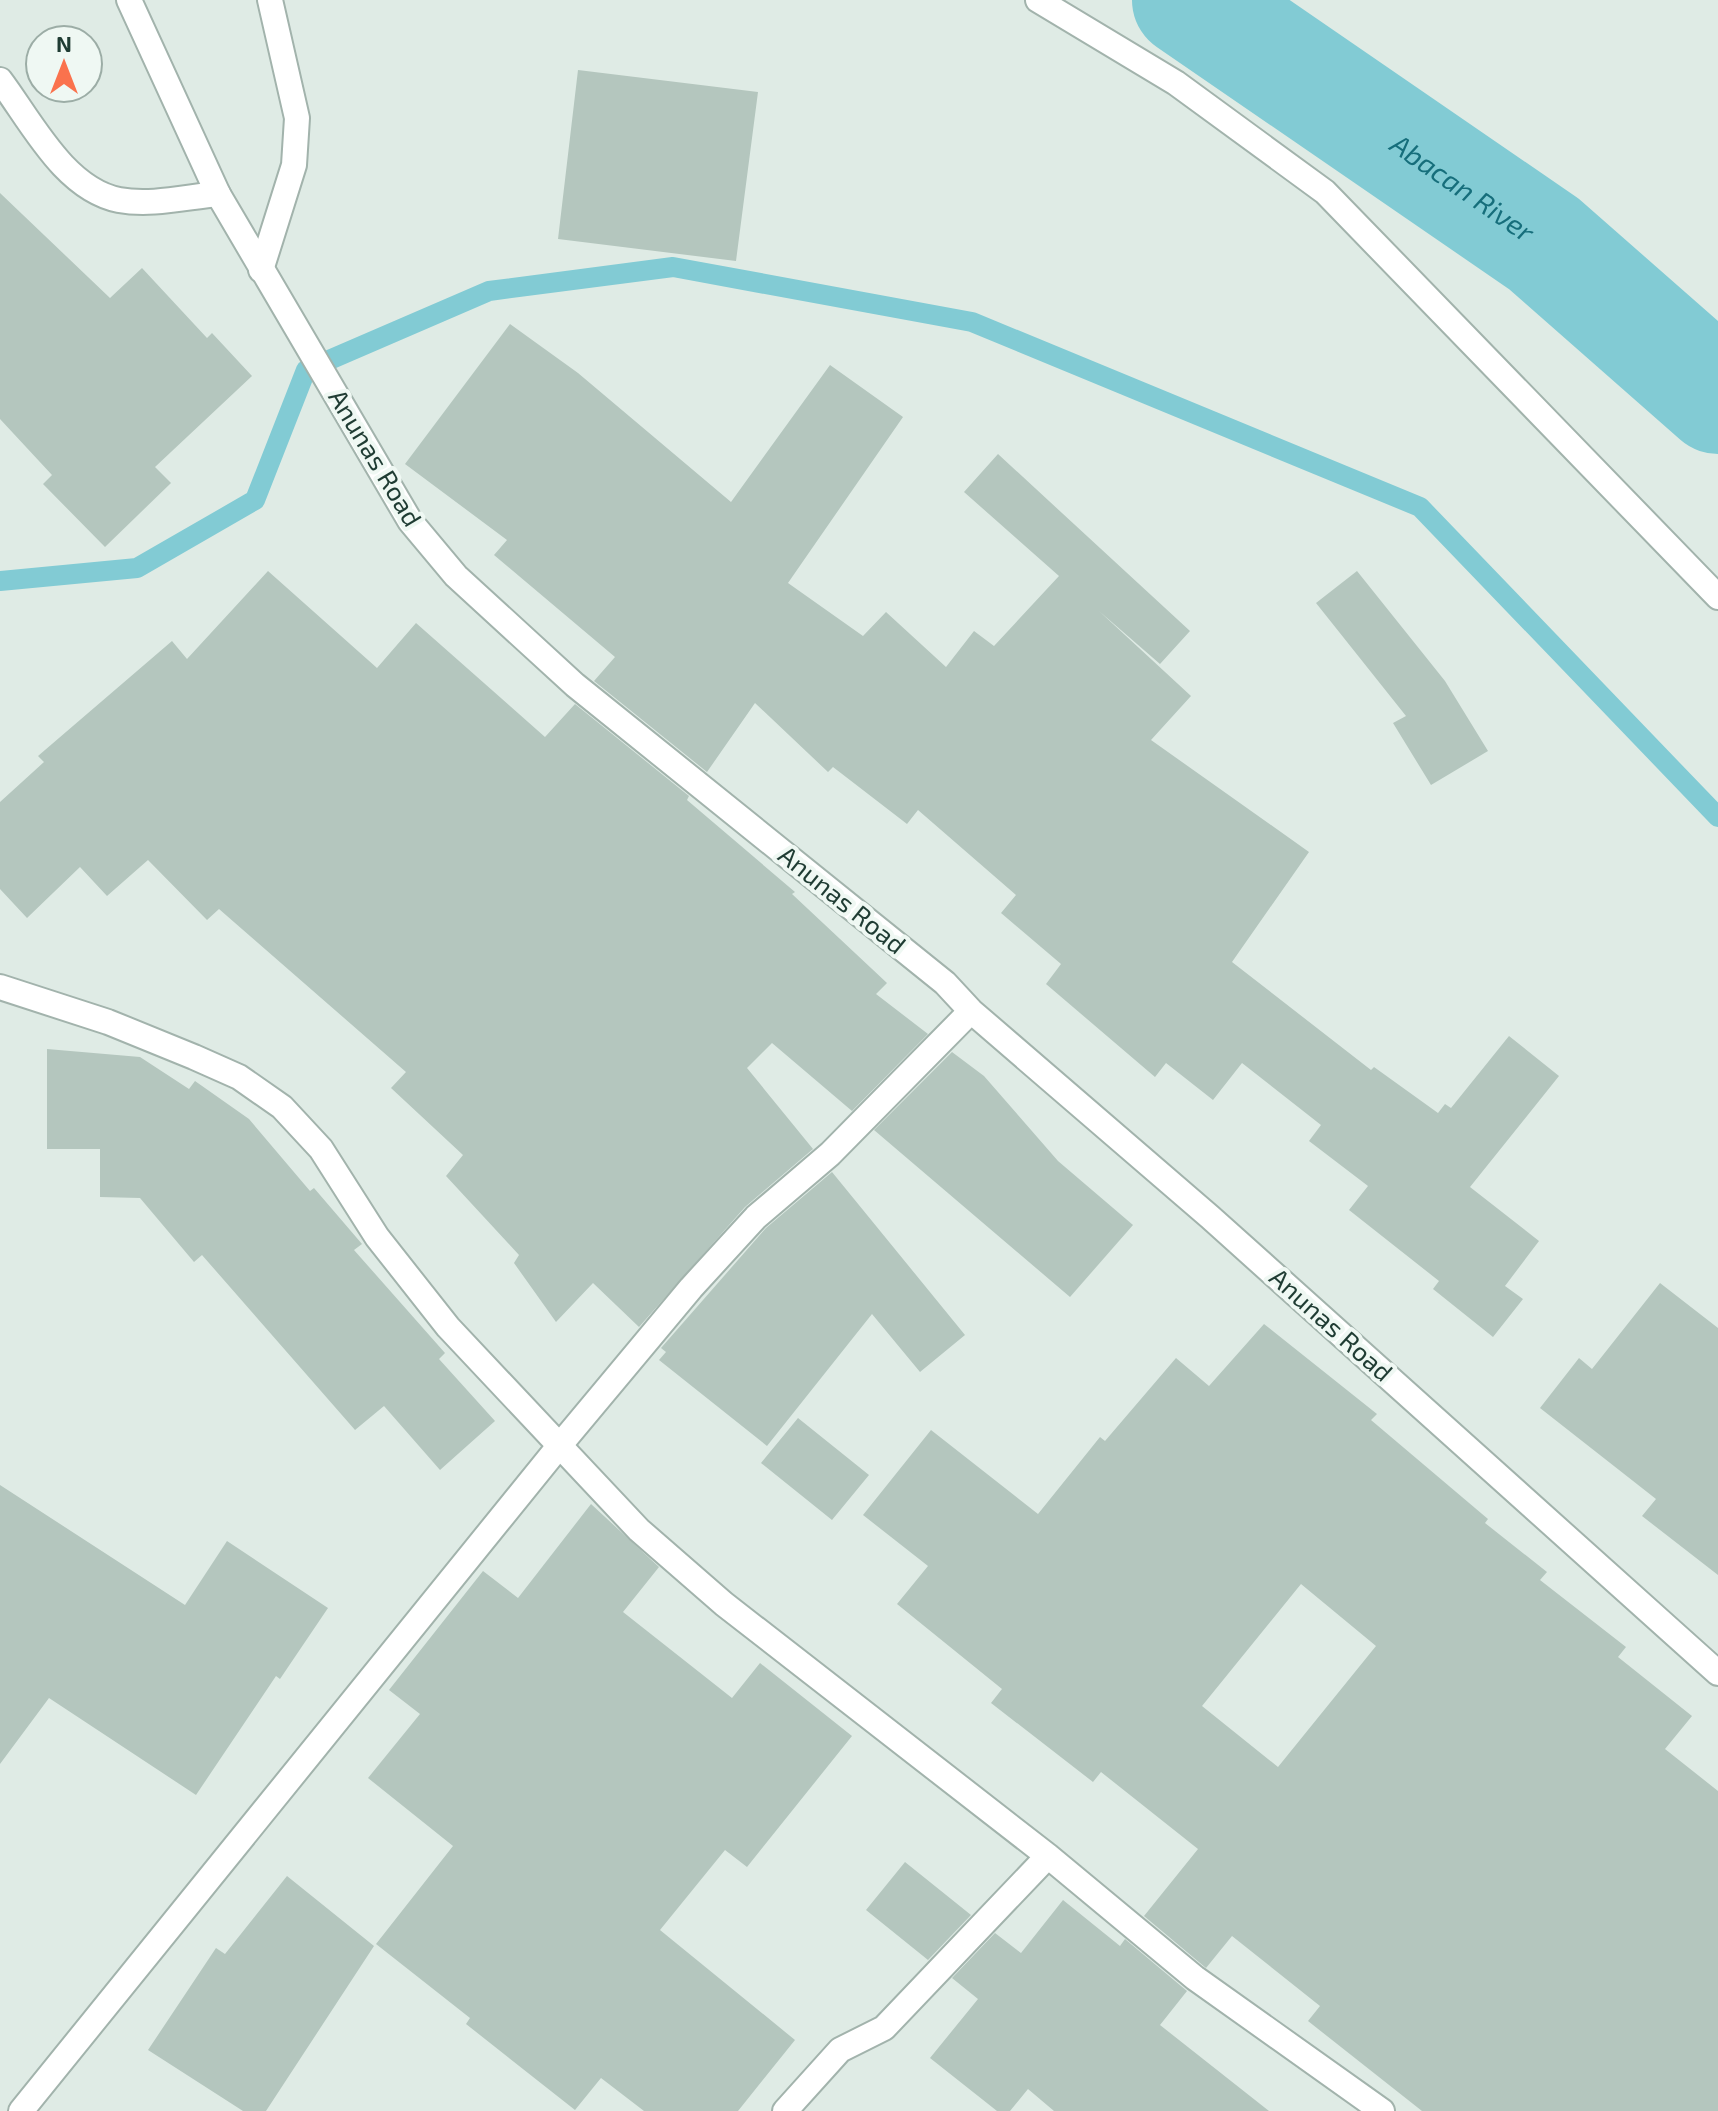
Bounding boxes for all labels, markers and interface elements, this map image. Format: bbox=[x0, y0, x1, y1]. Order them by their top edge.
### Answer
north arrow bbox=[24, 24, 104, 104]
text: N bbox=[56, 30, 72, 56]
water label: Abacan River bbox=[1384, 125, 1542, 249]
street label: Anunas Road bbox=[323, 383, 429, 531]
street label: Anunas Road bbox=[773, 838, 913, 959]
street label: Anunas Road bbox=[1264, 1261, 1400, 1387]

